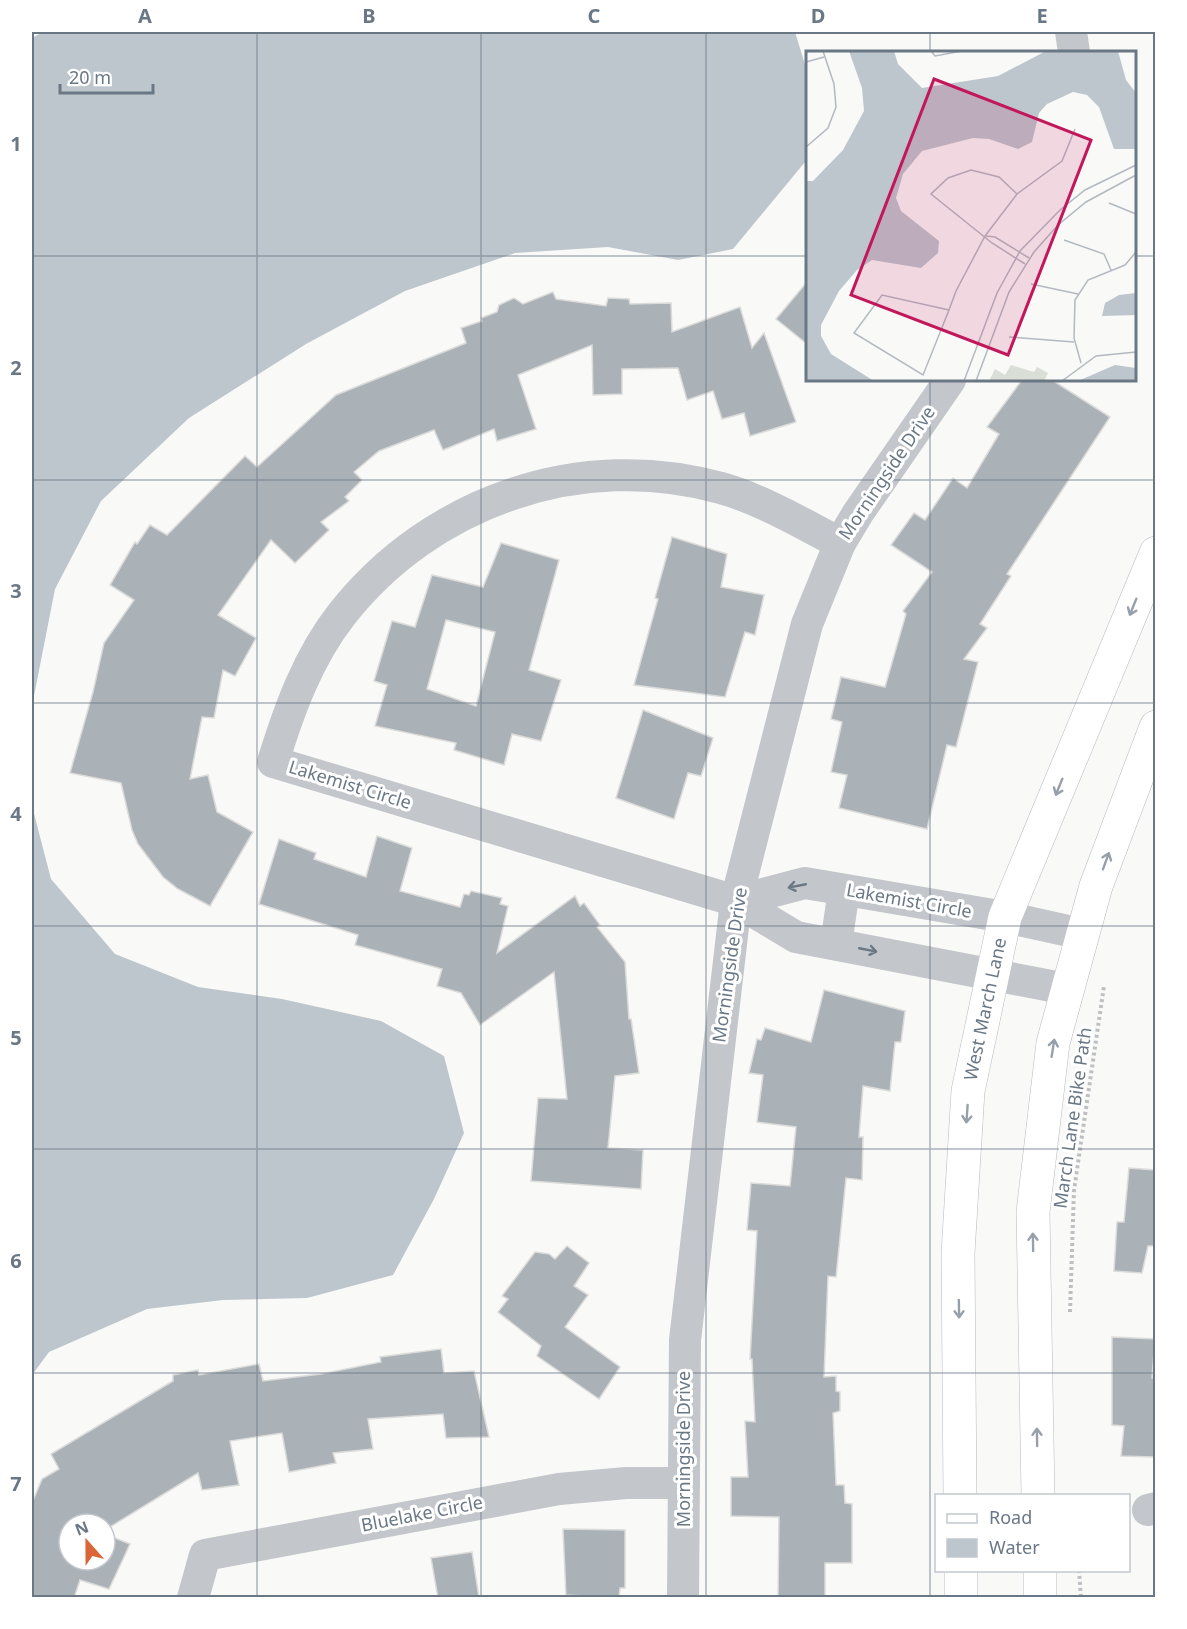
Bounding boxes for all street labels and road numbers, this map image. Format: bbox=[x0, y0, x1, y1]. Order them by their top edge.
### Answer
street label: Morningside Drive bbox=[833, 401, 940, 544]
street label: Lakemist Circle bbox=[286, 754, 415, 814]
street label: Lakemist Circle bbox=[845, 877, 974, 923]
street label: Morningside Drive bbox=[706, 886, 752, 1044]
street label: West March Lane bbox=[958, 935, 1011, 1082]
street label: March Lane Bike Path bbox=[1047, 1026, 1097, 1210]
street label: Morningside Drive bbox=[671, 1371, 695, 1527]
street label: Bluelake Circle bbox=[359, 1489, 485, 1537]

